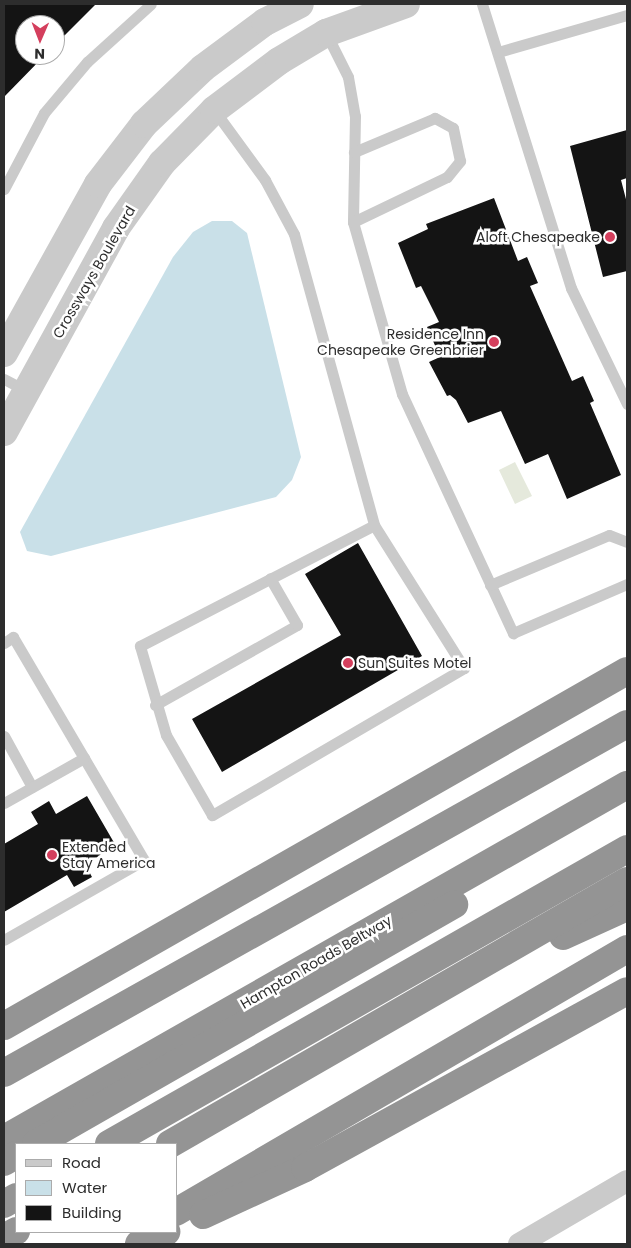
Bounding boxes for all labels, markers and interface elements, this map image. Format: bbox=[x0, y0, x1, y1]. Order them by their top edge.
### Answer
north arrow bbox=[15, 15, 65, 65]
text: N bbox=[34, 44, 45, 64]
street label: Crossways Boulevard bbox=[49, 203, 139, 341]
place label: Aloft Chesapeake bbox=[476, 229, 600, 245]
marker: Aloft Chesapeake bbox=[604, 231, 616, 243]
place label: Residence Inn Chesapeake Greenbrier bbox=[317, 326, 484, 358]
marker: Residence Inn Chesapeake Greenbrier bbox=[488, 336, 500, 348]
place label: Sun Suites Motel bbox=[358, 655, 472, 671]
marker: Sun Suites Motel bbox=[342, 657, 354, 669]
place label: Extended Stay America bbox=[62, 839, 156, 872]
marker: Extended Stay America bbox=[46, 849, 58, 861]
street label: Hampton Roads Beltway bbox=[237, 912, 395, 1012]
legend bbox=[15, 1143, 178, 1233]
text: Road bbox=[62, 1152, 101, 1173]
text: Water bbox=[62, 1177, 107, 1198]
text: Building bbox=[62, 1202, 122, 1223]

